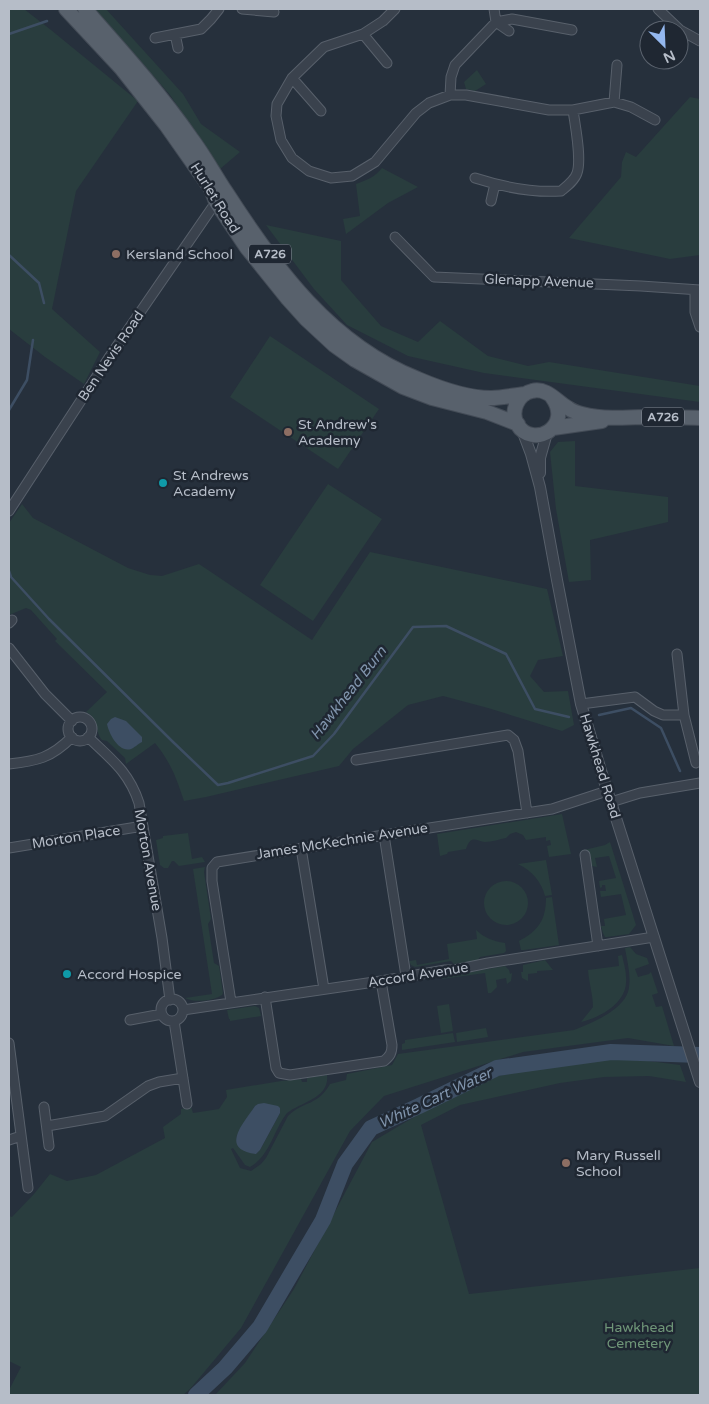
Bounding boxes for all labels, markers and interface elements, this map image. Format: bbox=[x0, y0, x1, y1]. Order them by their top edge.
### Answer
north arrow bbox=[639, 20, 689, 70]
text: N bbox=[660, 46, 678, 66]
street label: Hurlet Road bbox=[187, 160, 243, 236]
road number: A726 bbox=[249, 244, 291, 264]
place label: Kersland School bbox=[126, 246, 233, 263]
marker: Kersland School bbox=[110, 248, 122, 260]
street label: Glenapp Avenue bbox=[484, 271, 594, 291]
street label: Ben Nevis Road bbox=[75, 308, 147, 404]
road number: A726 bbox=[642, 408, 684, 427]
place label: St Andrew's Academy bbox=[298, 416, 377, 449]
marker: St Andrew's Academy bbox=[282, 426, 294, 438]
place label: St Andrews Academy bbox=[173, 467, 249, 500]
marker: St Andrews Academy bbox=[157, 477, 169, 489]
water label: Hawkhead Burn bbox=[306, 642, 391, 743]
street label: Hawkhead Road bbox=[576, 711, 624, 821]
street label: Morton Avenue bbox=[131, 808, 165, 912]
street label: James McKechnie Avenue bbox=[255, 819, 429, 863]
street label: Morton Place bbox=[31, 822, 121, 852]
street label: Accord Avenue bbox=[367, 959, 469, 991]
place label: Accord Hospice bbox=[77, 966, 182, 983]
marker: Accord Hospice bbox=[61, 968, 73, 980]
water label: White Cart Water bbox=[375, 1063, 497, 1132]
place label: Mary Russell School bbox=[576, 1147, 661, 1180]
marker: Mary Russell School bbox=[560, 1157, 572, 1169]
park label: Hawkhead Cemetery bbox=[604, 1319, 674, 1352]

